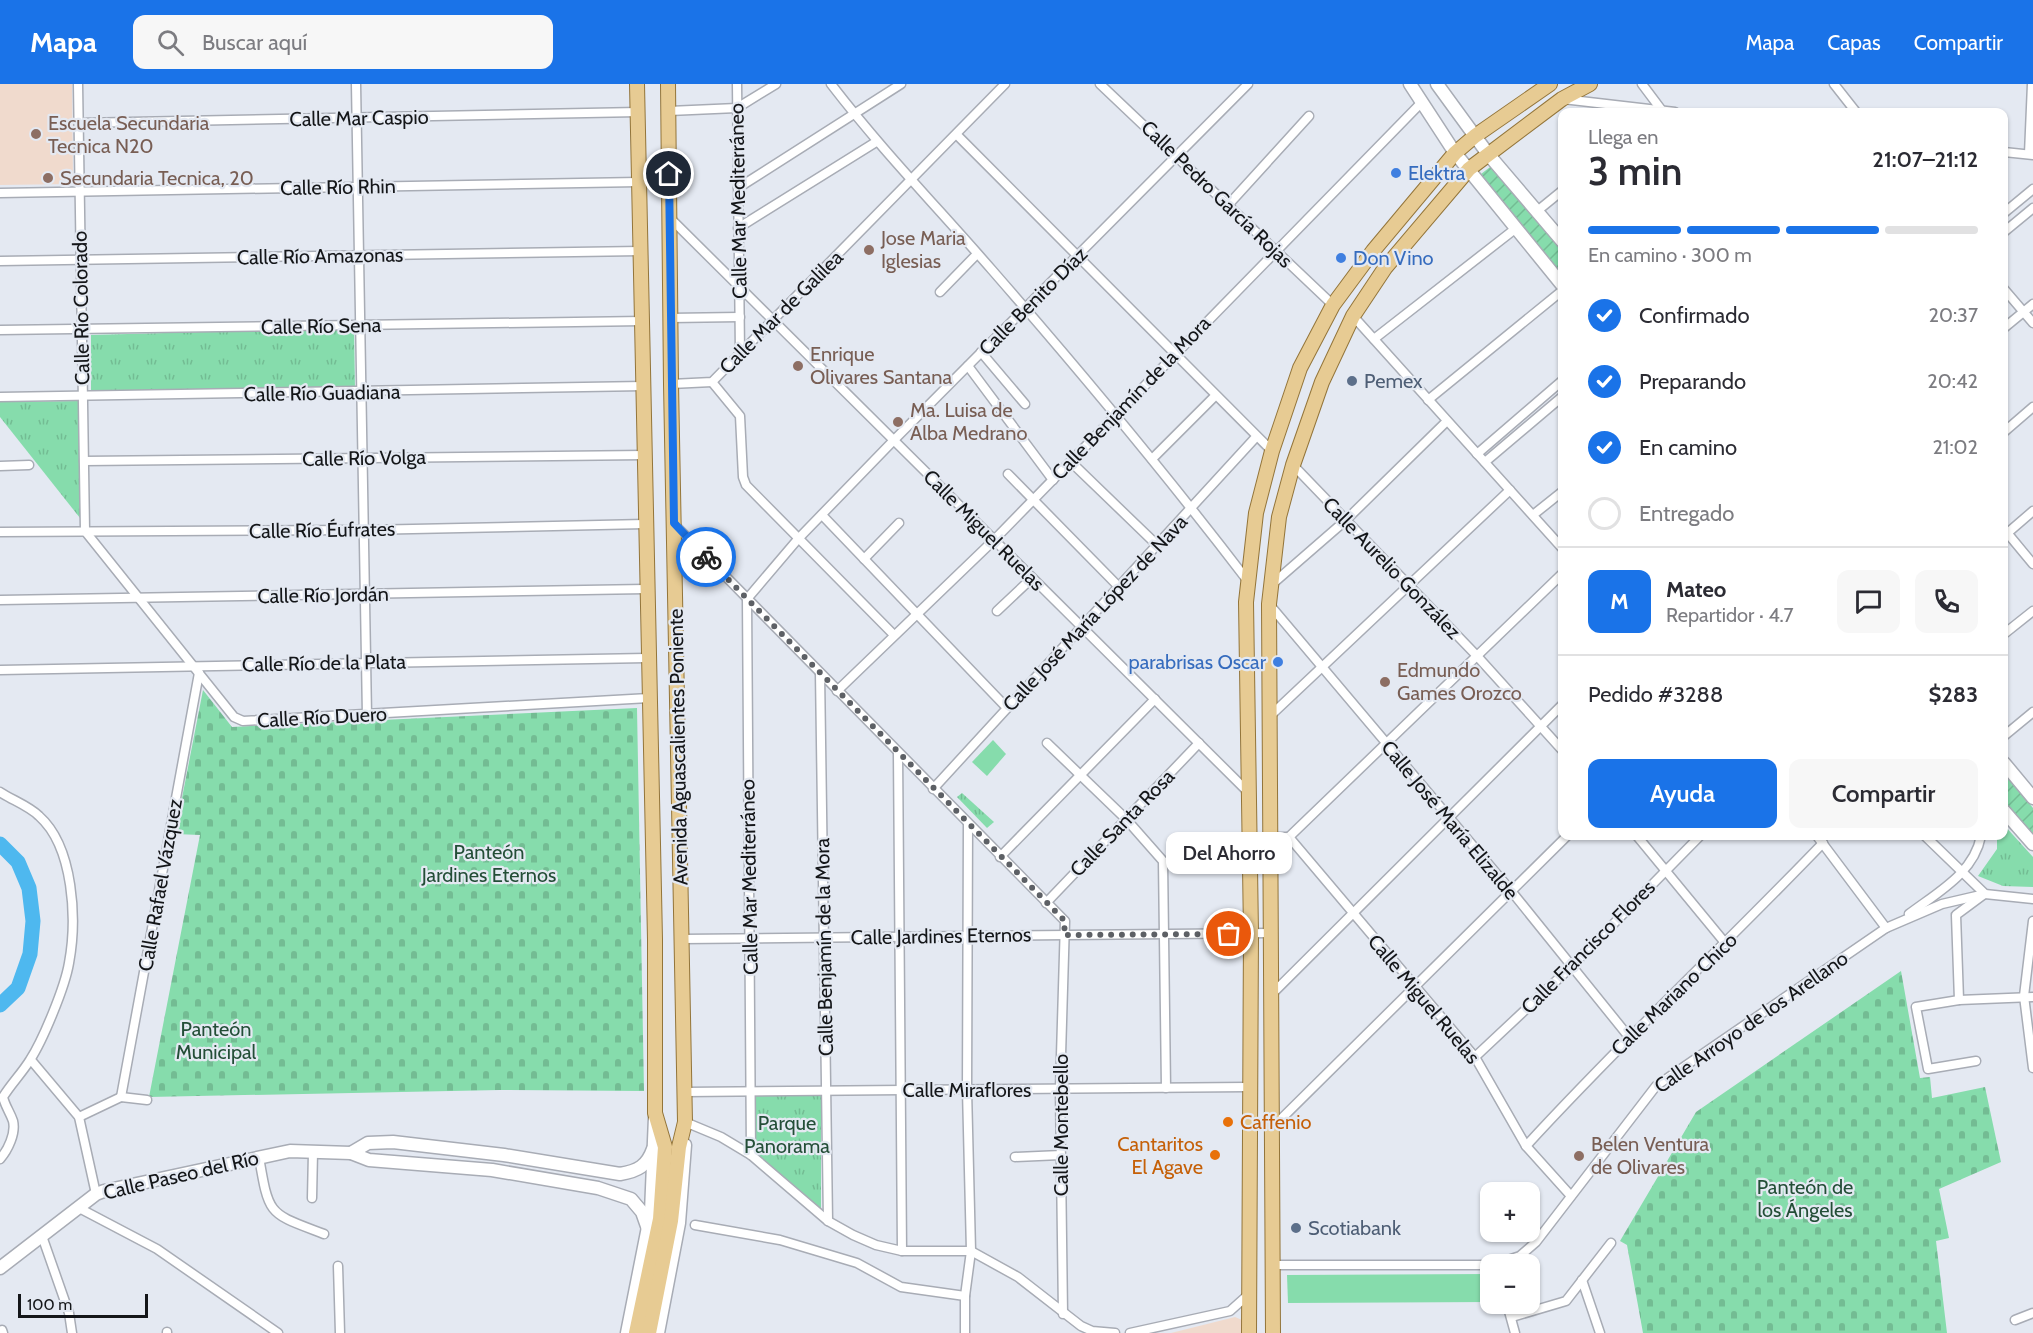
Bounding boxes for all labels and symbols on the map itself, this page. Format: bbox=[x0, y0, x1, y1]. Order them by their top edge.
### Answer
street label: Calle Mar Mediterráneo bbox=[724, 103, 752, 299]
street label: Calle Mar Caspio bbox=[289, 105, 429, 131]
place label: Escuela Secundaria Tecnica N20 bbox=[48, 111, 210, 158]
street label: Calle Pedro García Rojas bbox=[1136, 115, 1298, 273]
marker: Escuela Secundaria Tecnica N20 bbox=[29, 127, 43, 141]
pin bbox=[643, 148, 694, 199]
place label: Elektra bbox=[1408, 161, 1466, 185]
place label: Secundaria Tecnica, 20 bbox=[60, 166, 254, 190]
marker: Elektra bbox=[1389, 166, 1403, 180]
marker: Secundaria Tecnica, 20 bbox=[41, 171, 55, 185]
street label: Calle Río Rhin bbox=[280, 174, 396, 200]
place label: Jose Maria Iglesias bbox=[880, 226, 966, 273]
street label: Calle Río Colorado bbox=[68, 231, 94, 385]
street label: Calle Benito Díaz bbox=[974, 242, 1092, 360]
street label: Calle Río Amazonas bbox=[237, 243, 403, 269]
marker: Jose Maria Iglesias bbox=[862, 243, 876, 257]
street label: Calle Mar de Galilea bbox=[714, 245, 848, 379]
place label: Don Vino bbox=[1353, 246, 1434, 270]
marker: Don Vino bbox=[1334, 251, 1348, 265]
street label: Calle Benjamín de la Mora bbox=[1047, 311, 1216, 485]
street label: Calle Río Sena bbox=[261, 313, 382, 339]
place label: Enrique Olivares Santana bbox=[810, 342, 952, 389]
marker: Enrique Olivares Santana bbox=[791, 359, 805, 373]
place label: Pemex bbox=[1364, 369, 1423, 393]
marker: Pemex bbox=[1345, 374, 1359, 388]
street label: Calle Río Guadiana bbox=[243, 380, 401, 406]
place label: Ma. Luisa de Alba Medrano bbox=[910, 398, 1027, 445]
marker: Ma. Luisa de Alba Medrano bbox=[891, 415, 905, 429]
street label: Calle Río Volga bbox=[302, 445, 427, 471]
street label: Calle Miguel Ruelas bbox=[918, 464, 1050, 596]
street label: Calle Aurelio González bbox=[1318, 492, 1466, 644]
street label: Calle José María López de Nava bbox=[998, 510, 1193, 716]
street label: Calle Río Éufrates bbox=[249, 517, 395, 543]
courier bbox=[676, 527, 736, 587]
street label: Calle Río Jordán bbox=[257, 582, 389, 608]
street label: Avenida Aguascalientes Poniente bbox=[664, 608, 692, 886]
street label: Calle Río de la Plata bbox=[242, 650, 407, 676]
place label: parabrisas Oscar bbox=[1129, 650, 1267, 674]
marker: parabrisas Oscar bbox=[1271, 655, 1285, 669]
place label: Edmundo Games Orozco bbox=[1397, 658, 1522, 705]
marker: Edmundo Games Orozco bbox=[1378, 675, 1392, 689]
street label: Calle Río Duero bbox=[257, 702, 387, 732]
street label: Calle José María Elizalde bbox=[1376, 736, 1524, 904]
street label: Calle Santa Rosa bbox=[1065, 764, 1179, 882]
street label: Calle Mar Mediterráneo bbox=[735, 779, 763, 975]
street label: Calle Rafael Vázquez bbox=[133, 797, 187, 973]
callout: Del Ahorro bbox=[1166, 832, 1292, 874]
street label: Calle Benjamín de la Mora bbox=[810, 837, 838, 1056]
park label: Panteón Jardines Eternos bbox=[421, 840, 556, 887]
street label: Calle Francisco Flores bbox=[1516, 875, 1660, 1019]
pin bbox=[1203, 908, 1254, 959]
street label: Calle Jardines Eternos bbox=[851, 922, 1031, 950]
street label: Calle Mariano Chico bbox=[1606, 928, 1742, 1060]
street label: Calle Miguel Ruelas bbox=[1363, 929, 1485, 1069]
street label: Calle Arroyo de los Arellano bbox=[1650, 946, 1852, 1098]
park label: Panteón Municipal bbox=[176, 1017, 257, 1064]
street label: Calle Montebello bbox=[1049, 1054, 1073, 1196]
street label: Calle Miraflores bbox=[903, 1078, 1031, 1102]
place label: Caffenio bbox=[1240, 1110, 1312, 1134]
park label: Parque Panorama bbox=[744, 1111, 830, 1158]
marker: Caffenio bbox=[1221, 1115, 1235, 1129]
place label: Cantaritos El Agave bbox=[1117, 1132, 1203, 1179]
place label: Belen Ventura de Olivares bbox=[1591, 1132, 1709, 1179]
street label: Calle Paseo del Río bbox=[101, 1145, 261, 1205]
marker: Cantaritos El Agave bbox=[1208, 1148, 1222, 1162]
marker: Belen Ventura de Olivares bbox=[1572, 1149, 1586, 1163]
park label: Panteón de los Ángeles bbox=[1757, 1175, 1853, 1222]
place label: Scotiabank bbox=[1308, 1216, 1401, 1240]
marker: Scotiabank bbox=[1289, 1221, 1303, 1235]
scale bar bbox=[18, 1291, 148, 1318]

